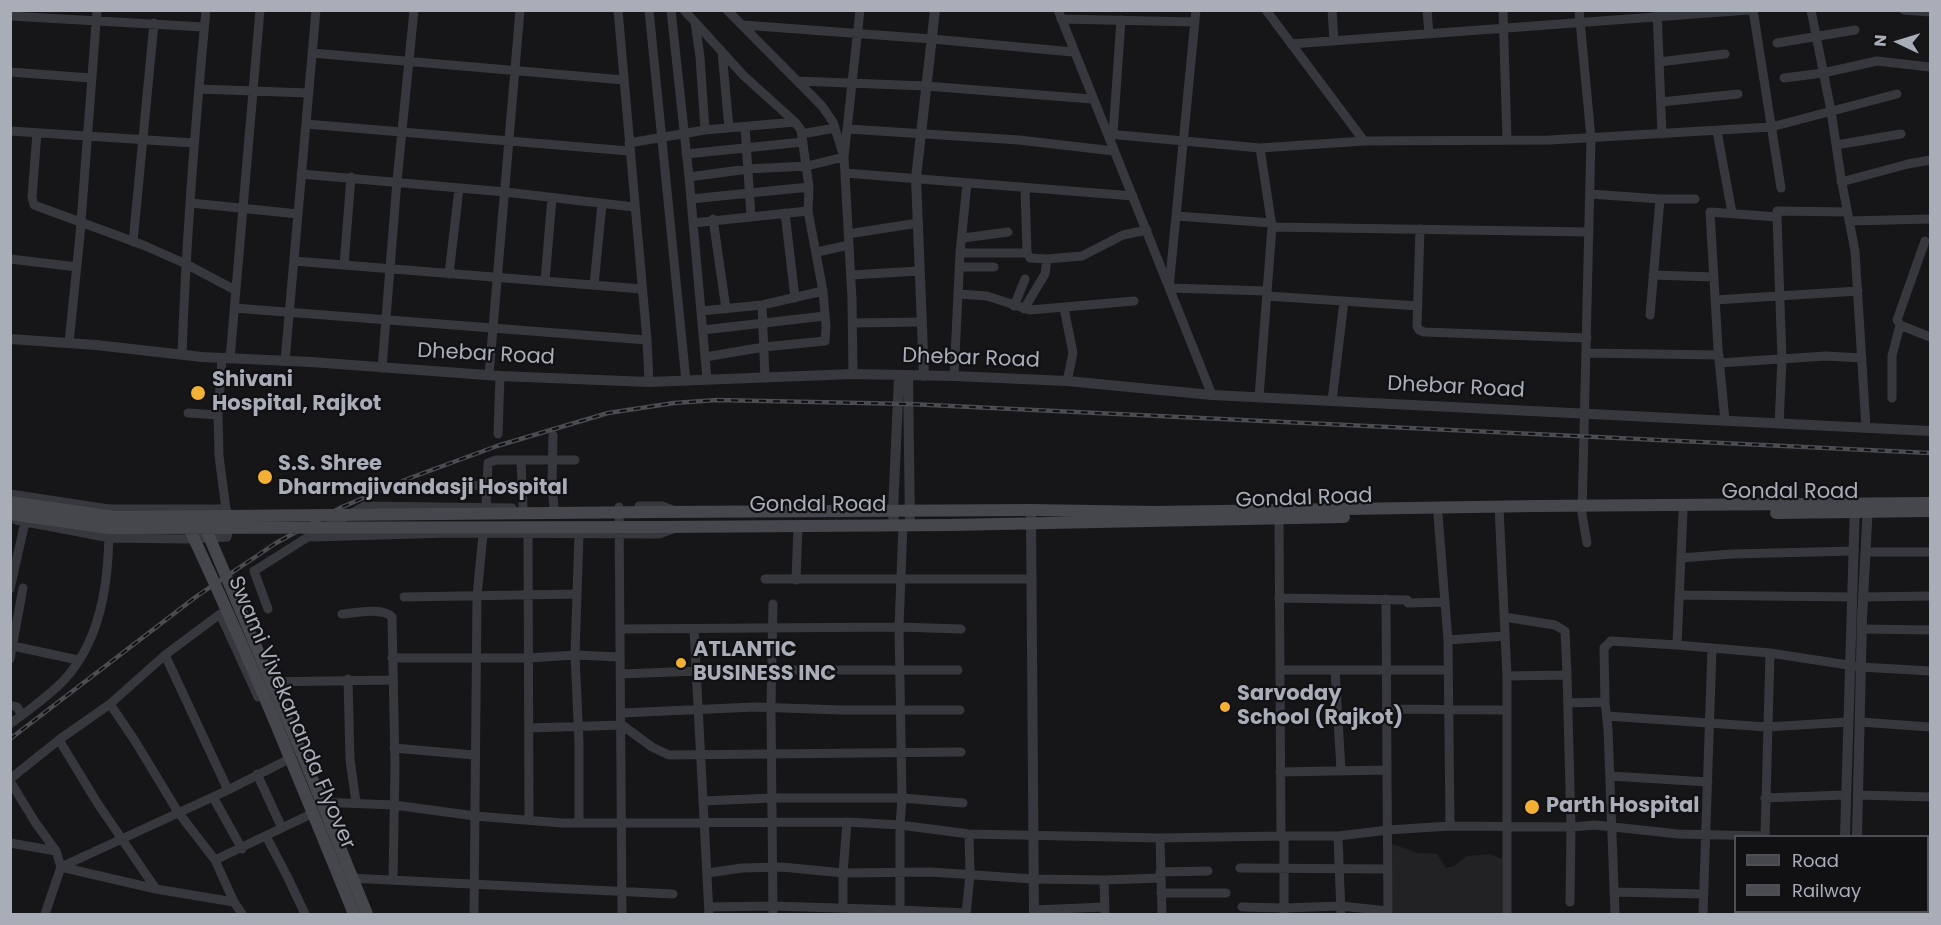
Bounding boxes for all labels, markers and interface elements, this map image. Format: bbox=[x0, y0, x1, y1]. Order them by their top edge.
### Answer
north arrow bbox=[1869, 12, 1929, 72]
text: N bbox=[1869, 34, 1892, 48]
street label: Dhebar Road bbox=[417, 339, 555, 371]
street label: Dhebar Road bbox=[902, 344, 1040, 374]
place label: Shivani Hospital, Rajkot bbox=[212, 368, 381, 418]
street label: Dhebar Road bbox=[1387, 372, 1525, 404]
marker: Shivani Hospital, Rajkot bbox=[189, 384, 207, 402]
place label: S.S. Shree Dharmajivandasji Hospital bbox=[278, 452, 568, 502]
marker: S.S. Shree Dharmajivandasji Hospital bbox=[256, 468, 274, 486]
street label: Gondal Road bbox=[1722, 480, 1858, 506]
street label: Gondal Road bbox=[1235, 484, 1373, 514]
street label: Gondal Road bbox=[750, 493, 886, 519]
street label: Swami Vivekananda Flyover bbox=[222, 573, 360, 853]
place label: ATLANTIC BUSINESS INC bbox=[693, 638, 836, 688]
marker: ATLANTIC BUSINESS INC bbox=[674, 656, 688, 670]
place label: Sarvoday School (Rajkot) bbox=[1237, 682, 1403, 732]
marker: Sarvoday School (Rajkot) bbox=[1218, 700, 1232, 714]
place label: Parth Hospital bbox=[1546, 794, 1699, 820]
marker: Parth Hospital bbox=[1523, 798, 1541, 816]
legend bbox=[1734, 835, 1929, 913]
text: Road bbox=[1792, 848, 1839, 873]
text: Railway bbox=[1792, 878, 1861, 903]

